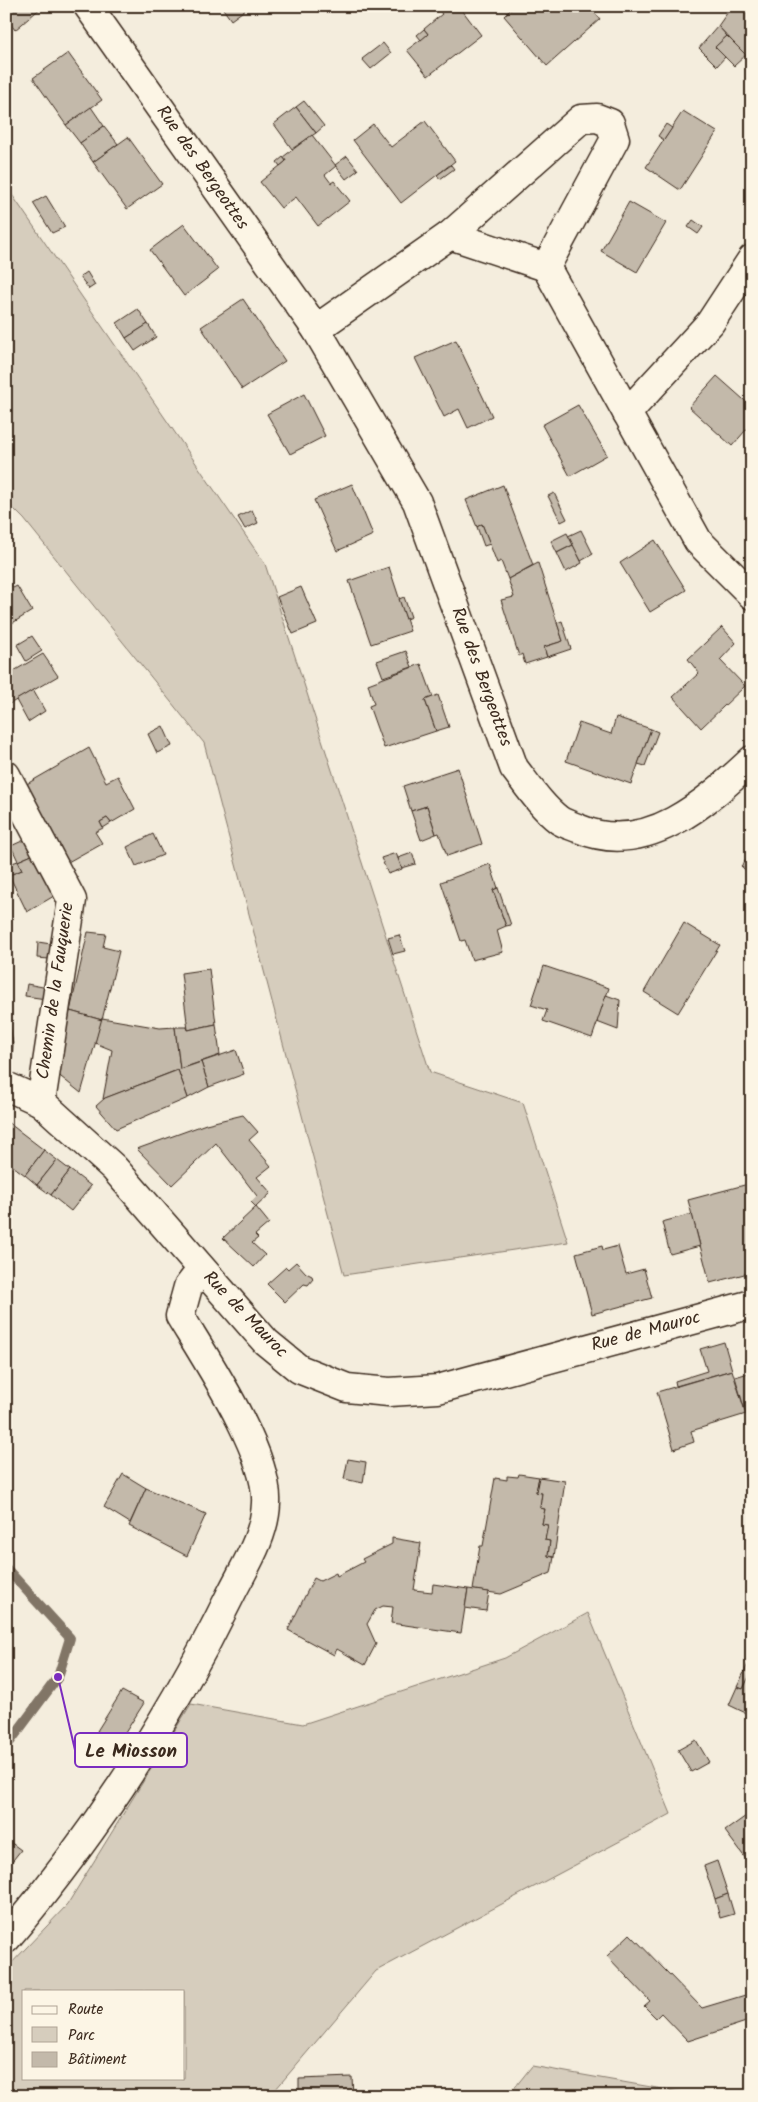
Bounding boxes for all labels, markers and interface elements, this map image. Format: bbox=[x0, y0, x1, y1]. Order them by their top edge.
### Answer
street label: Rue des Bergeottes bbox=[148, 100, 256, 237]
street label: Rue des Bergeottes bbox=[442, 603, 520, 751]
street label: Chemin de la Fauquerie bbox=[29, 901, 83, 1081]
street label: Rue de Mauroc bbox=[196, 1265, 294, 1365]
street label: Rue de Mauroc bbox=[588, 1303, 704, 1361]
callout: Le Miosson bbox=[75, 1733, 187, 1767]
text: Le Miosson bbox=[85, 1737, 177, 1767]
legend bbox=[22, 1990, 185, 2080]
text: Route bbox=[68, 1998, 104, 2022]
text: Parc bbox=[68, 2024, 95, 2048]
text: Bâtiment bbox=[68, 2048, 127, 2072]

